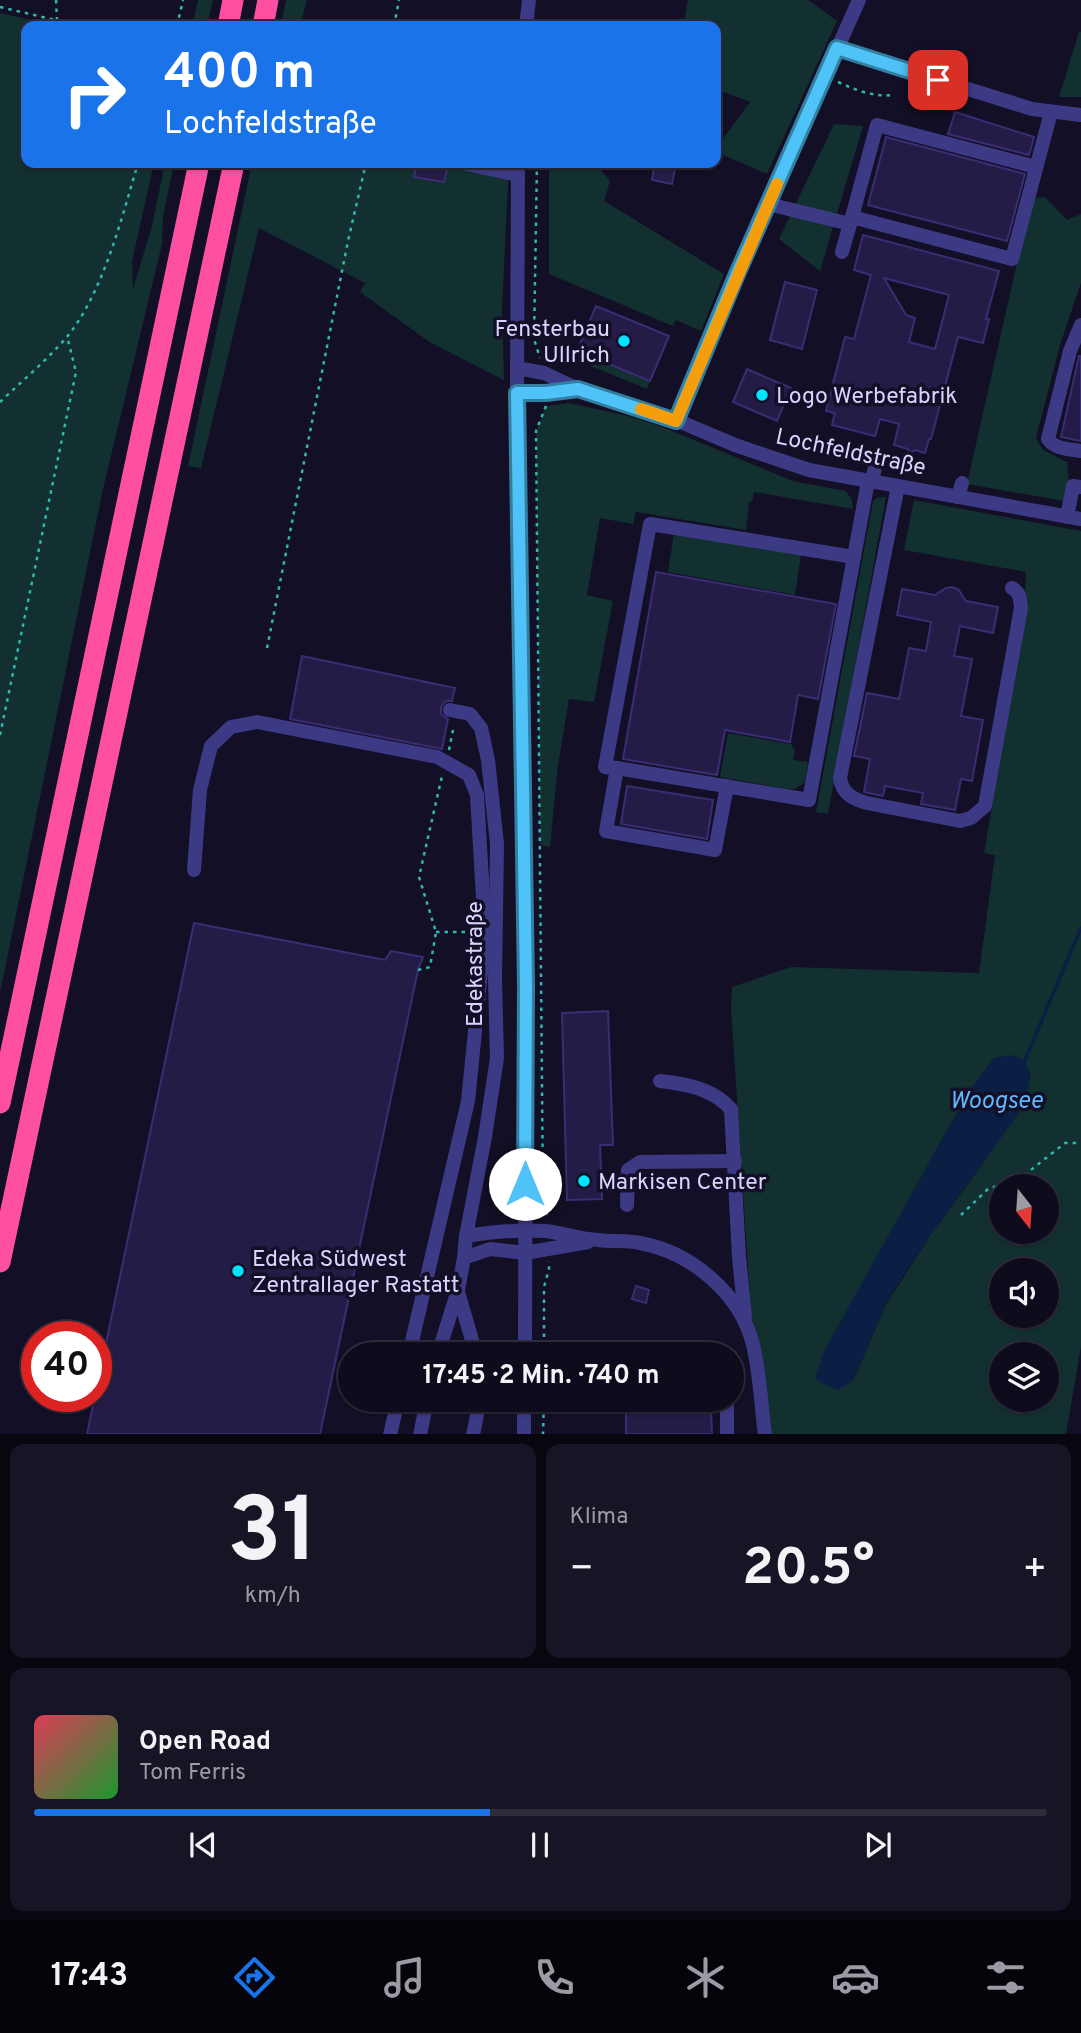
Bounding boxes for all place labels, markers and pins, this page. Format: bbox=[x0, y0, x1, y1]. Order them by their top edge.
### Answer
pin bbox=[908, 50, 968, 110]
place label: Fensterbau Ullrich bbox=[495, 316, 610, 371]
marker: Fensterbau Ullrich bbox=[616, 333, 632, 349]
place label: Logo Werbefabrik bbox=[776, 383, 958, 412]
marker: Logo Werbefabrik bbox=[754, 387, 770, 403]
place label: Markisen Center bbox=[598, 1169, 767, 1198]
marker: Markisen Center bbox=[576, 1173, 592, 1189]
place label: Edeka Südwest Zentrallager Rastatt bbox=[252, 1246, 459, 1301]
marker: Edeka Südwest Zentrallager Rastatt bbox=[230, 1263, 246, 1279]

